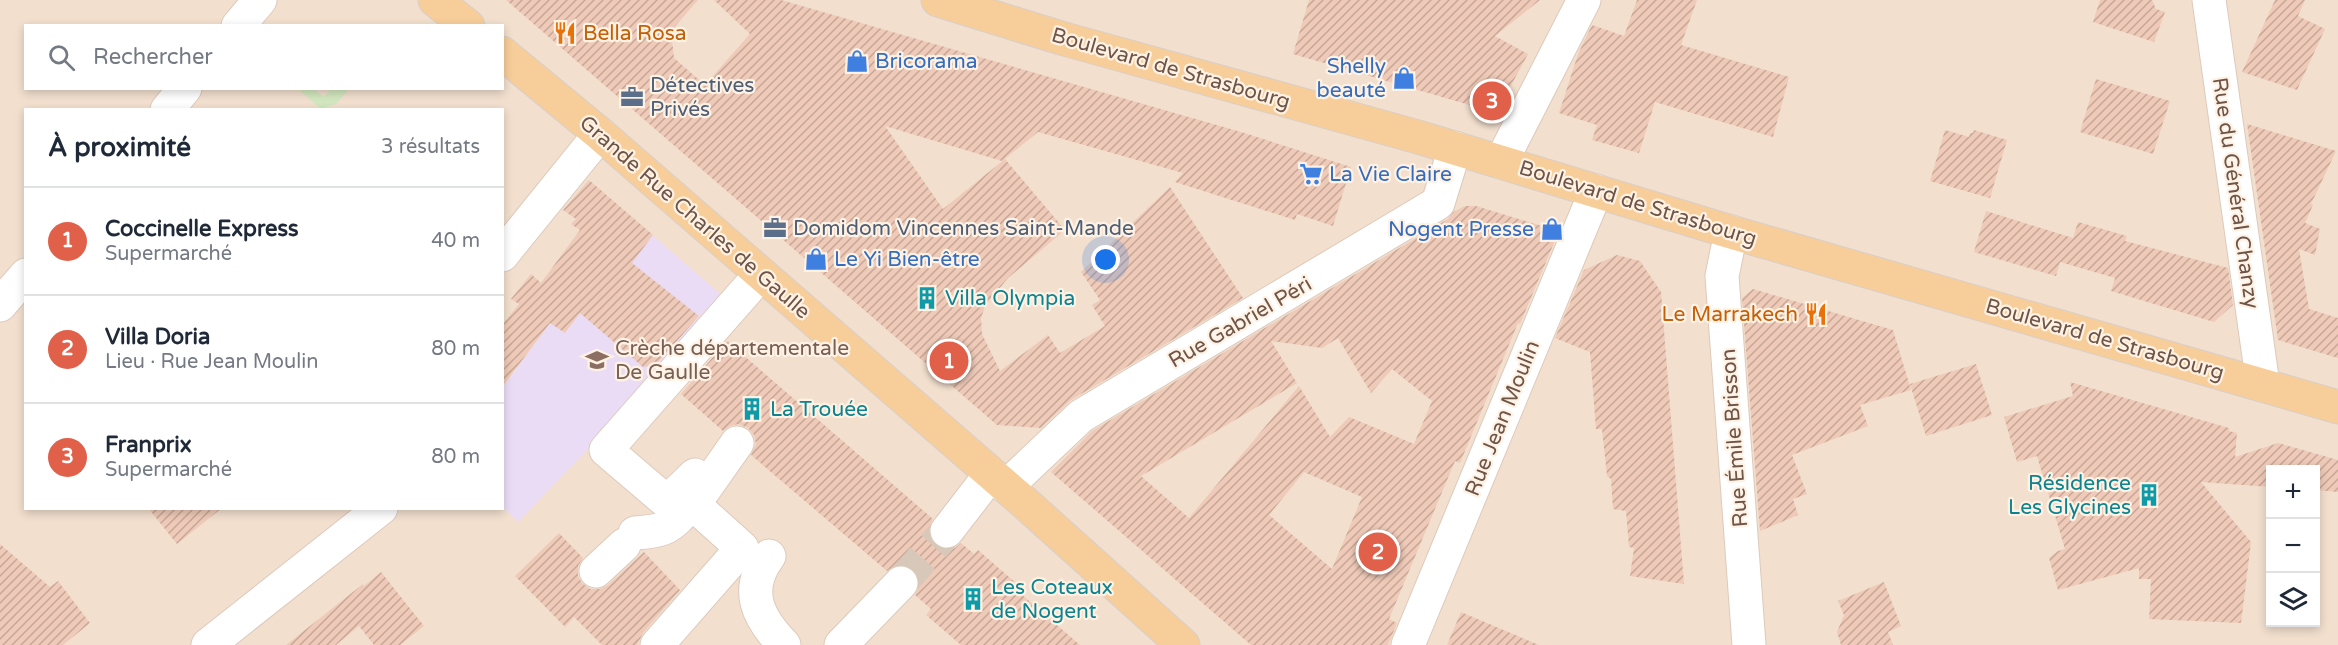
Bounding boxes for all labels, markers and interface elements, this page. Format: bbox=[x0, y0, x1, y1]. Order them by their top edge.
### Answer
restaurant icon: Bella Rosa bbox=[552, 20, 578, 46]
place label: Bella Rosa bbox=[583, 21, 687, 46]
street label: Boulevard de Strasbourg bbox=[1049, 22, 1293, 115]
search box bbox=[24, 24, 504, 90]
icon: search bbox=[45, 41, 78, 74]
text: Rechercher bbox=[93, 44, 213, 70]
shop icon: Bricorama bbox=[844, 48, 870, 74]
place label: Bricorama bbox=[875, 49, 977, 74]
place label: Shelly beauté bbox=[1317, 54, 1386, 103]
shop icon: Shelly beauté bbox=[1391, 65, 1417, 91]
place label: Détectives Privés bbox=[650, 73, 754, 122]
street label: Rue du Général Chanzy bbox=[2207, 76, 2264, 310]
pin: 3 bbox=[1472, 78, 1512, 124]
office icon: Détectives Privés bbox=[619, 84, 645, 110]
street label: Grande Rue Charles de Gaulle bbox=[574, 110, 815, 324]
text: À proximité bbox=[48, 132, 191, 163]
text: 3 résultats bbox=[381, 135, 480, 159]
street label: Boulevard de Strasbourg bbox=[1516, 155, 1760, 252]
supermarket icon: La Vie Claire bbox=[1298, 161, 1324, 187]
place label: La Vie Claire bbox=[1329, 162, 1452, 187]
office icon: Domidom Vincennes Saint-Mande bbox=[762, 215, 788, 241]
text: Coccinelle Express bbox=[105, 216, 299, 242]
place label: Domidom Vincennes Saint-Mande bbox=[793, 216, 1134, 241]
shop icon: Nogent Presse bbox=[1539, 216, 1565, 242]
place label: Nogent Presse bbox=[1388, 217, 1534, 242]
text: 1 bbox=[61, 229, 74, 253]
text: 40 m bbox=[431, 229, 480, 253]
text: Supermarché bbox=[105, 242, 232, 266]
your location bbox=[1091, 245, 1120, 274]
shop icon: Le Yi Bien-être bbox=[803, 246, 829, 272]
place label: Le Yi Bien-être bbox=[834, 247, 980, 272]
street label: Rue Gabriel Péri bbox=[1164, 271, 1316, 373]
building icon: Villa Olympia bbox=[914, 285, 940, 311]
place label: Villa Olympia bbox=[945, 286, 1075, 311]
street label: Boulevard de Strasbourg bbox=[1983, 293, 2227, 386]
restaurant icon: Le Marrakech bbox=[1803, 301, 1829, 327]
place label: Le Marrakech bbox=[1661, 302, 1798, 327]
text: Villa Doria bbox=[105, 324, 210, 350]
place label: Crèche départementale De Gaulle bbox=[615, 336, 849, 385]
text: 2 bbox=[61, 337, 74, 361]
text: 80 m bbox=[431, 337, 480, 361]
street label: Rue Jean Moulin bbox=[1460, 337, 1545, 500]
pin: 1 bbox=[930, 338, 968, 384]
school or university icon: Crèche départementale De Gaulle bbox=[584, 347, 610, 373]
street label: Rue Émile Brisson bbox=[1716, 348, 1753, 528]
text: Lieu · Rue Jean Moulin bbox=[105, 350, 318, 374]
building icon: La Trouée bbox=[739, 396, 765, 422]
place label: La Trouée bbox=[770, 397, 868, 422]
text: Franprix bbox=[105, 432, 192, 458]
text: 3 bbox=[61, 445, 74, 469]
text: 80 m bbox=[431, 445, 480, 469]
text: Supermarché bbox=[105, 458, 232, 482]
map controls bbox=[2266, 465, 2320, 627]
button: + bbox=[2266, 465, 2320, 519]
place label: Résidence Les Glycines bbox=[2008, 471, 2131, 520]
building icon: Résidence Les Glycines bbox=[2136, 482, 2162, 508]
button: − bbox=[2266, 519, 2320, 573]
pin: 2 bbox=[1358, 530, 1398, 574]
button: layers bbox=[2266, 573, 2320, 627]
place label: Les Coteaux de Nogent bbox=[991, 575, 1113, 624]
building icon: Les Coteaux de Nogent bbox=[960, 586, 986, 612]

